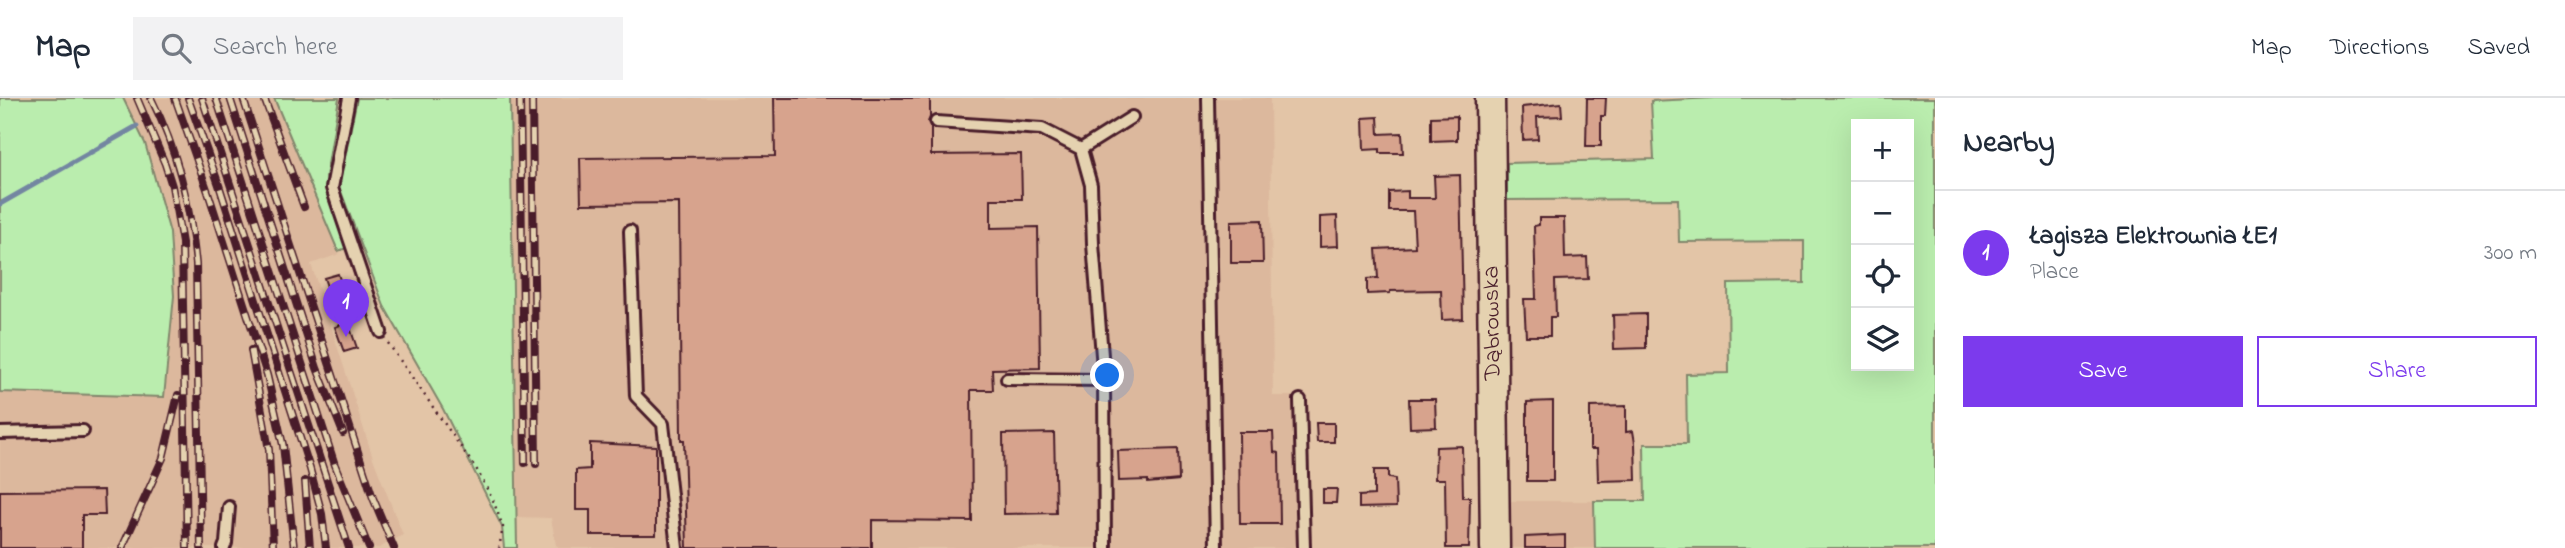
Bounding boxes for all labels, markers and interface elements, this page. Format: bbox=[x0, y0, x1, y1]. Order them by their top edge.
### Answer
search box bbox=[133, 17, 623, 80]
text: Map bbox=[35, 24, 91, 72]
icon: search bbox=[157, 29, 195, 67]
text: Search here bbox=[213, 29, 337, 67]
text: Map bbox=[2251, 31, 2292, 66]
text: Directions bbox=[2330, 31, 2429, 66]
text: Saved bbox=[2467, 31, 2530, 66]
map controls bbox=[1851, 119, 1914, 371]
button: + bbox=[1851, 119, 1914, 182]
text: Nearby bbox=[1963, 122, 2055, 166]
button: − bbox=[1851, 182, 1914, 245]
text: Łagisza Elektrownia ŁE1 bbox=[2030, 218, 2277, 256]
text: 1 bbox=[1982, 237, 1990, 270]
text: 300 m bbox=[2484, 237, 2537, 270]
button: locate bbox=[1851, 245, 1914, 308]
text: Place bbox=[2030, 256, 2079, 289]
street label: Dąbrowska bbox=[1475, 265, 1512, 382]
pin: 1 bbox=[323, 279, 369, 337]
button: layers bbox=[1851, 308, 1914, 371]
button: Save bbox=[1963, 336, 2243, 407]
button: Share bbox=[2257, 336, 2537, 407]
your location bbox=[1090, 358, 1124, 392]

